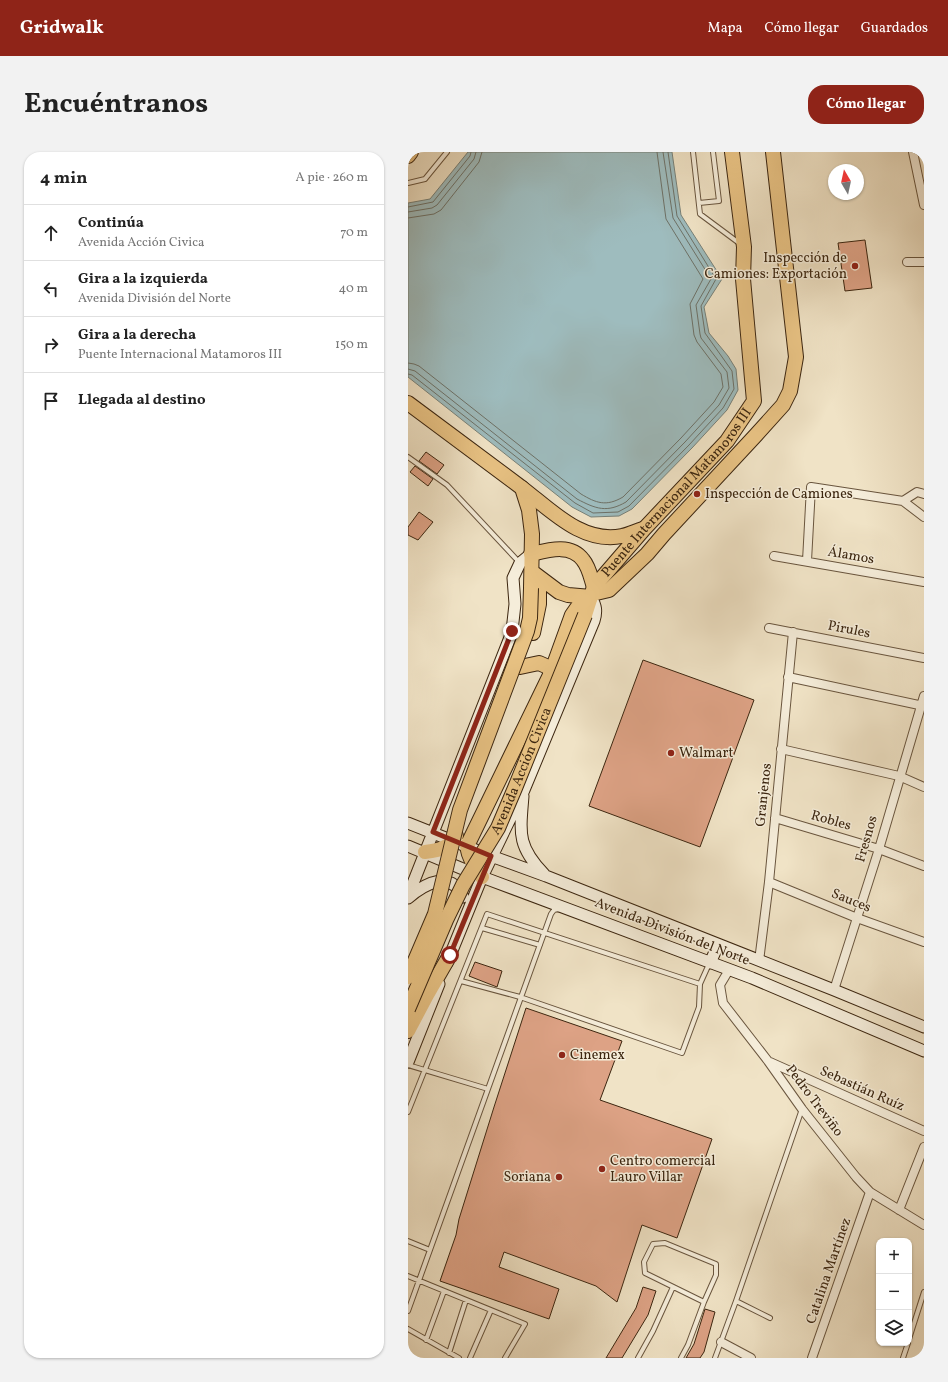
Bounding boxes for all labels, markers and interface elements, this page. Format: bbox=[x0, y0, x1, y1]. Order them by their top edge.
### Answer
text: Gridwalk bbox=[20, 15, 104, 41]
text: Mapa bbox=[708, 19, 743, 38]
text: Cómo llegar bbox=[765, 19, 839, 38]
text: Guardados bbox=[861, 19, 928, 38]
text: Encuéntranos bbox=[24, 85, 208, 124]
button: Cómo llegar bbox=[808, 85, 924, 124]
north arrow bbox=[828, 164, 864, 200]
text: 4 min bbox=[40, 167, 87, 190]
text: A pie · 260 m bbox=[295, 169, 368, 187]
text: Continúa bbox=[78, 213, 144, 234]
icon: ahead bbox=[40, 222, 62, 244]
text: 70 m bbox=[340, 224, 368, 242]
text: Avenida Acción Civica bbox=[78, 234, 205, 252]
place label: Inspección de Camiones: Exportación bbox=[705, 249, 847, 284]
marker: Inspección de Camiones: Exportación bbox=[850, 261, 860, 271]
text: Gira a la izquierda bbox=[78, 269, 208, 290]
icon: left bbox=[40, 278, 62, 300]
text: 40 m bbox=[339, 280, 368, 298]
text: Avenida División del Norte bbox=[78, 290, 231, 308]
text: Gira a la derecha bbox=[78, 325, 196, 346]
icon: right bbox=[40, 334, 62, 356]
text: 150 m bbox=[335, 336, 368, 354]
text: Puente Internacional Matamoros III bbox=[78, 346, 282, 364]
icon: arrive bbox=[40, 390, 62, 412]
text: Llegada al destino bbox=[78, 390, 206, 411]
street label: Puente Internacional Matamoros III bbox=[597, 404, 756, 581]
place label: Inspección de Camiones bbox=[705, 485, 853, 504]
marker: Inspección de Camiones bbox=[692, 489, 702, 499]
street label: Álamos bbox=[826, 543, 876, 569]
street label: Pirules bbox=[826, 617, 872, 643]
route end bbox=[503, 622, 521, 640]
street label: Avenida Acción Civica bbox=[486, 705, 556, 839]
place label: Walmart bbox=[679, 744, 733, 763]
marker: Walmart bbox=[666, 748, 676, 758]
street label: Granjenos bbox=[751, 762, 777, 828]
street label: Robles bbox=[809, 806, 853, 836]
street label: Fresnos bbox=[851, 813, 883, 865]
street label: Sauces bbox=[828, 884, 874, 918]
street label: Avenida División del Norte bbox=[592, 894, 753, 970]
route start bbox=[441, 946, 459, 964]
place label: Cinemex bbox=[570, 1046, 625, 1065]
marker: Cinemex bbox=[557, 1050, 567, 1060]
street label: Pedro Treviño bbox=[781, 1061, 847, 1141]
street label: Sebastián Ruíz bbox=[817, 1062, 907, 1116]
place label: Centro comercial Lauro Villar bbox=[610, 1152, 715, 1187]
marker: Centro comercial Lauro Villar bbox=[597, 1164, 607, 1174]
place label: Soriana bbox=[503, 1168, 551, 1187]
marker: Soriana bbox=[554, 1172, 564, 1182]
street label: Catalina Martínez bbox=[802, 1215, 856, 1327]
map controls bbox=[876, 1238, 912, 1346]
button: + bbox=[876, 1238, 912, 1274]
button: − bbox=[876, 1274, 912, 1310]
button: layers bbox=[876, 1310, 912, 1346]

